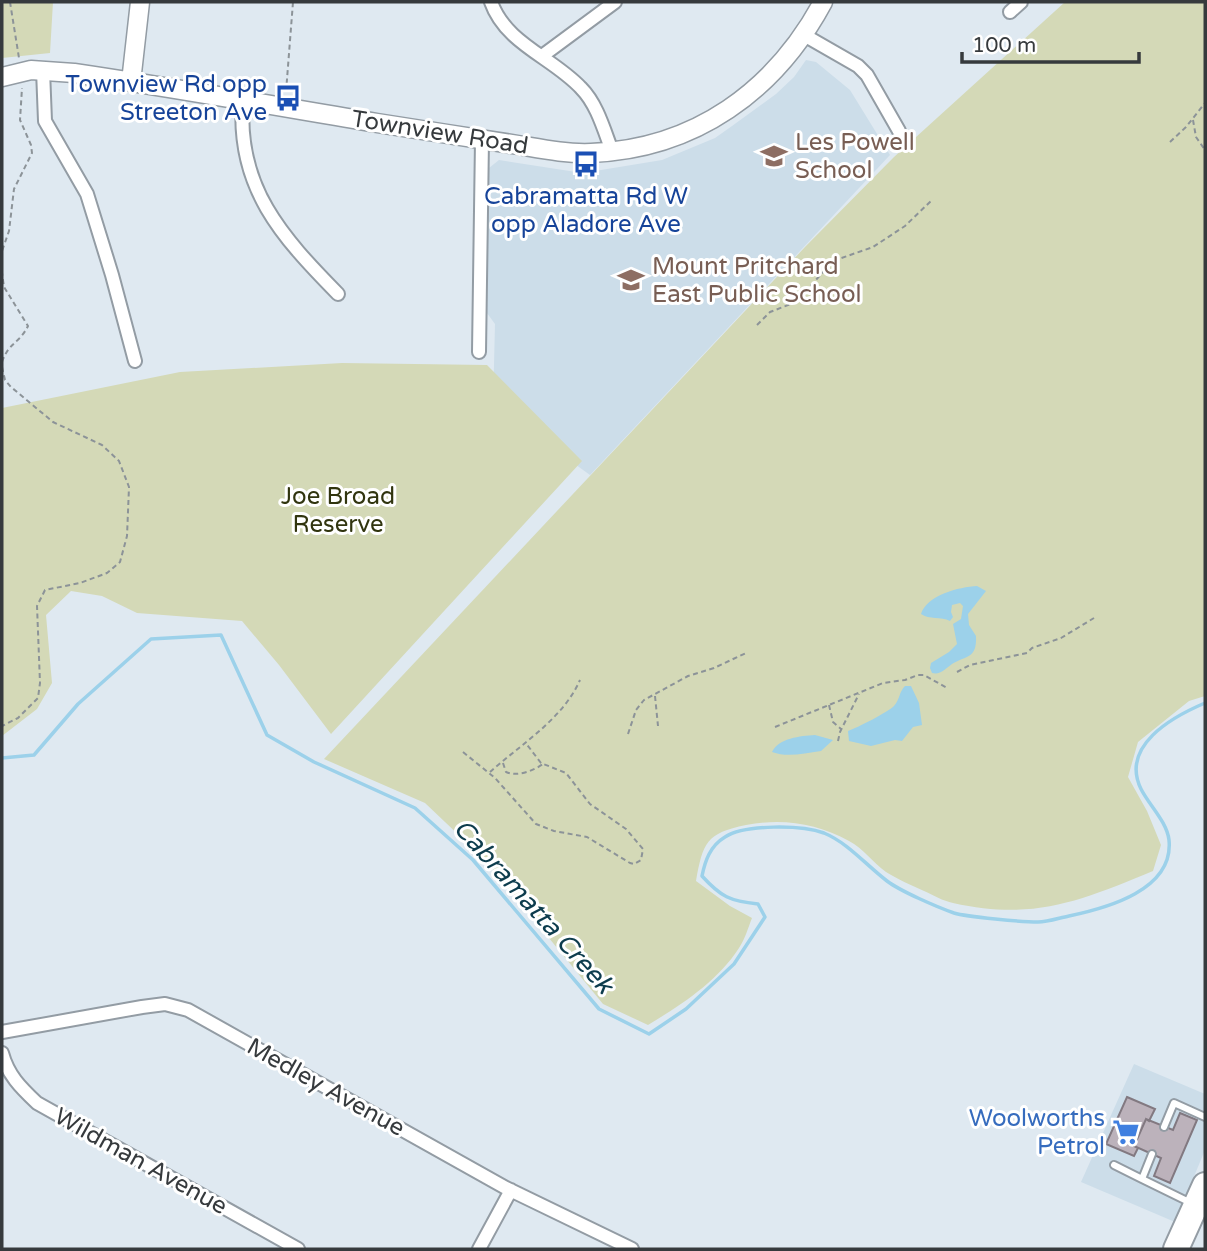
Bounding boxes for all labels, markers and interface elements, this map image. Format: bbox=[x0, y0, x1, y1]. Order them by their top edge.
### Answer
scale bar bbox=[962, 21, 1139, 65]
text: 100 m bbox=[972, 33, 1036, 58]
place label: Townview Rd opp Streeton Ave bbox=[65, 70, 267, 127]
bus stop icon: Townview Rd opp Streeton Ave bbox=[273, 83, 303, 113]
street label: Townview Road bbox=[349, 104, 530, 161]
place label: Les Powell School bbox=[795, 128, 915, 185]
school or university icon: Les Powell School bbox=[759, 141, 789, 171]
bus stop icon: Cabramatta Rd W opp Aladore Ave bbox=[571, 149, 601, 179]
place label: Cabramatta Rd W opp Aladore Ave bbox=[484, 182, 688, 239]
place label: Mount Pritchard East Public School bbox=[652, 252, 862, 309]
school or university icon: Mount Pritchard East Public School bbox=[616, 265, 646, 295]
park label: Joe Broad Reserve bbox=[281, 482, 395, 539]
water label: Cabramatta Creek bbox=[447, 813, 621, 1001]
street label: Medley Avenue bbox=[242, 1032, 410, 1143]
street label: Wildman Avenue bbox=[49, 1102, 232, 1221]
place label: Woolworths Petrol bbox=[969, 1104, 1105, 1161]
supermarket icon: Woolworths Petrol bbox=[1111, 1117, 1141, 1147]

